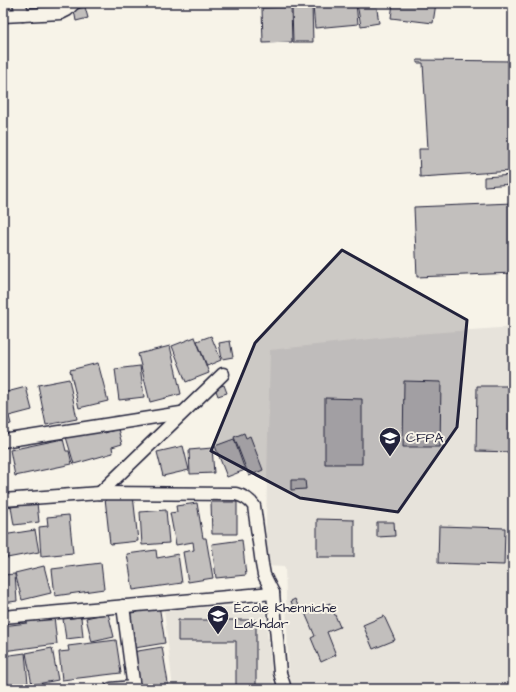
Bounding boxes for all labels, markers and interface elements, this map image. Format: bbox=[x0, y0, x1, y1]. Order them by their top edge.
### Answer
school or university icon: CFPA bbox=[377, 425, 403, 458]
place label: CFPA bbox=[406, 428, 444, 448]
place label: École Khenniche Lakhdar bbox=[234, 598, 337, 634]
school or university icon: École Khenniche Lakhdar bbox=[205, 603, 231, 636]

